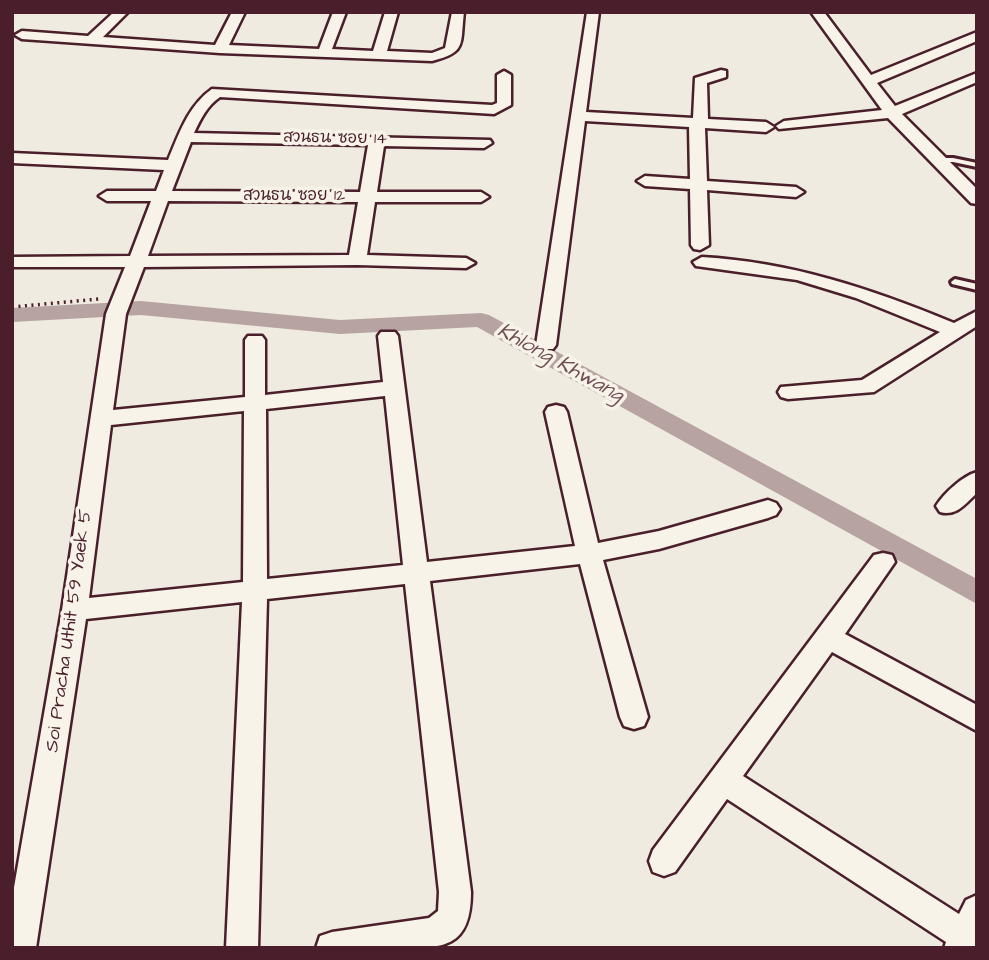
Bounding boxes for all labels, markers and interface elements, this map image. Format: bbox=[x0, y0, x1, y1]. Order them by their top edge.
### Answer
street label: สวนธน ซอย 14 bbox=[283, 128, 387, 150]
street label: สวนธน ซอย 12 bbox=[243, 187, 345, 207]
water label: Khlong Khwang bbox=[493, 319, 627, 409]
street label: Soi Pracha Uthit 59 Yaek 5 bbox=[42, 508, 98, 754]

